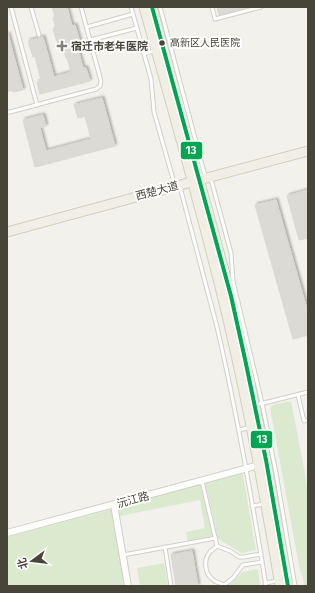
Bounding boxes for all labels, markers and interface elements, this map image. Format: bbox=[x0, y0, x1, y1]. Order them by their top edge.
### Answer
place label: 高新区人民医院 bbox=[170, 37, 240, 49]
marker: 高新区人民医院 bbox=[157, 38, 167, 48]
marker: 宿迁市老年医院 bbox=[56, 40, 68, 52]
place label: 宿迁市老年医院 bbox=[71, 40, 148, 53]
line badge: 13 bbox=[180, 141, 203, 160]
text: 13 bbox=[186, 144, 197, 157]
street label: 西楚大道 bbox=[134, 179, 180, 203]
line badge: 13 bbox=[250, 430, 273, 449]
text: 13 bbox=[257, 433, 268, 446]
street label: 沅江路 bbox=[115, 489, 151, 511]
north arrow bbox=[12, 541, 52, 581]
text: 北 bbox=[15, 556, 31, 570]

